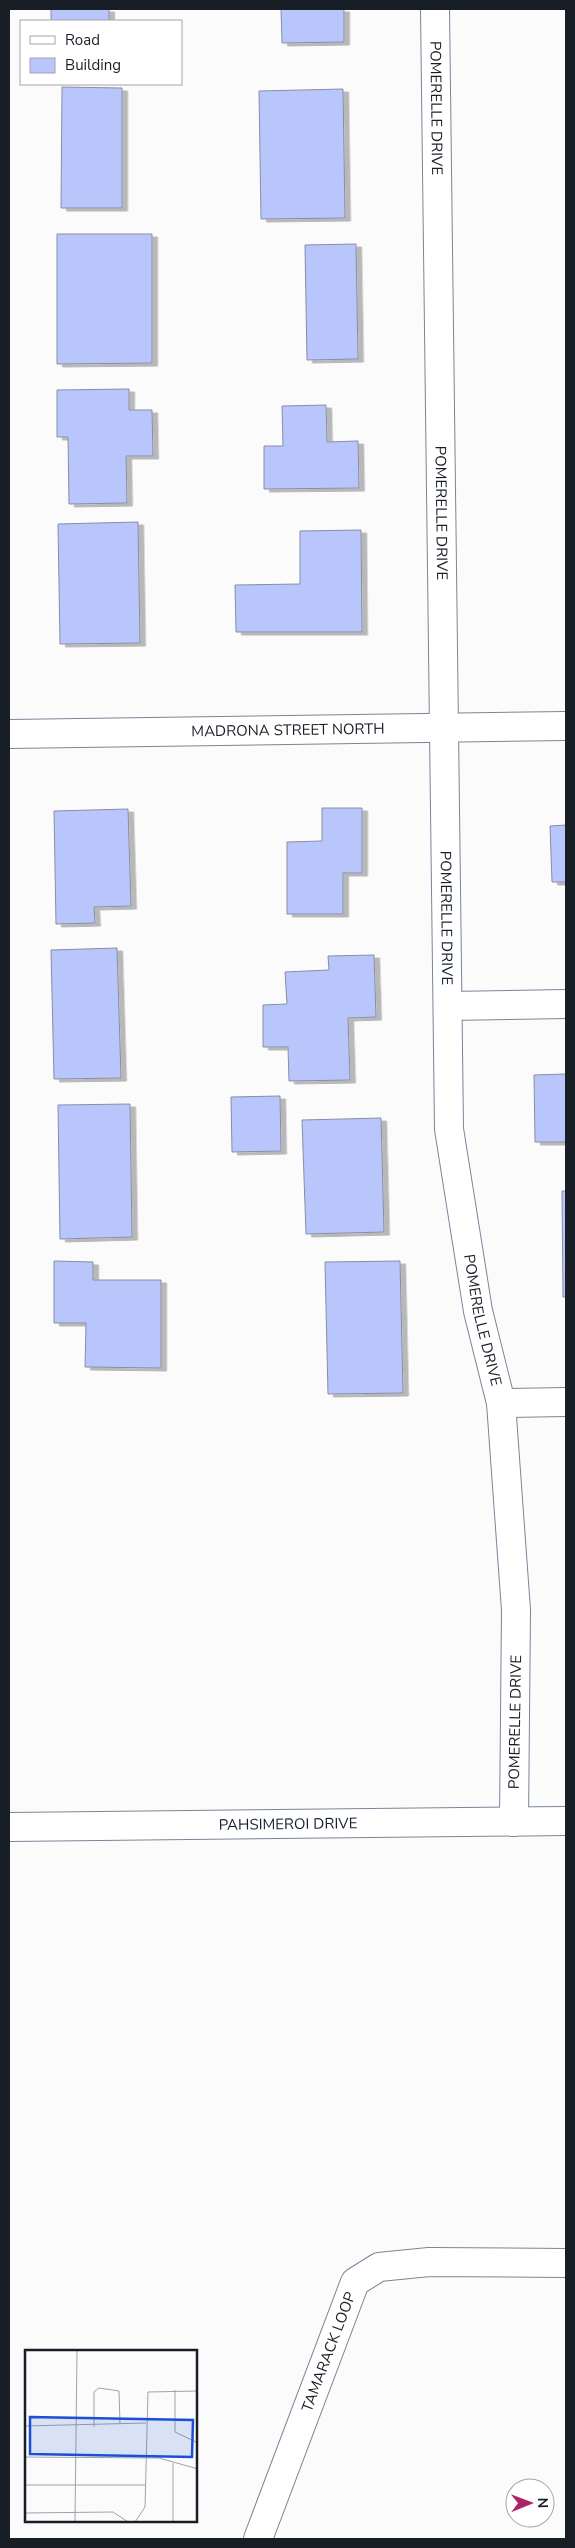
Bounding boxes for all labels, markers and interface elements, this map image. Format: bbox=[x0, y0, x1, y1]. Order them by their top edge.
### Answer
legend bbox=[20, 20, 182, 85]
text: Road bbox=[65, 30, 100, 50]
street label: POMERELLE DRIVE bbox=[425, 41, 447, 175]
text: Building bbox=[65, 55, 121, 75]
street label: POMERELLE DRIVE bbox=[430, 446, 452, 580]
street label: MADRONA STREET NORTH bbox=[191, 719, 385, 741]
street label: POMERELLE DRIVE bbox=[436, 851, 457, 985]
street label: POMERELLE DRIVE bbox=[459, 1253, 506, 1388]
street label: POMERELLE DRIVE bbox=[504, 1655, 526, 1789]
street label: PAHSIMEROI DRIVE bbox=[218, 1813, 357, 1835]
street label: TAMARACK LOOP bbox=[297, 2289, 361, 2415]
inset map bbox=[25, 2350, 198, 2523]
north arrow bbox=[505, 2478, 555, 2528]
text: N bbox=[533, 2497, 552, 2508]

